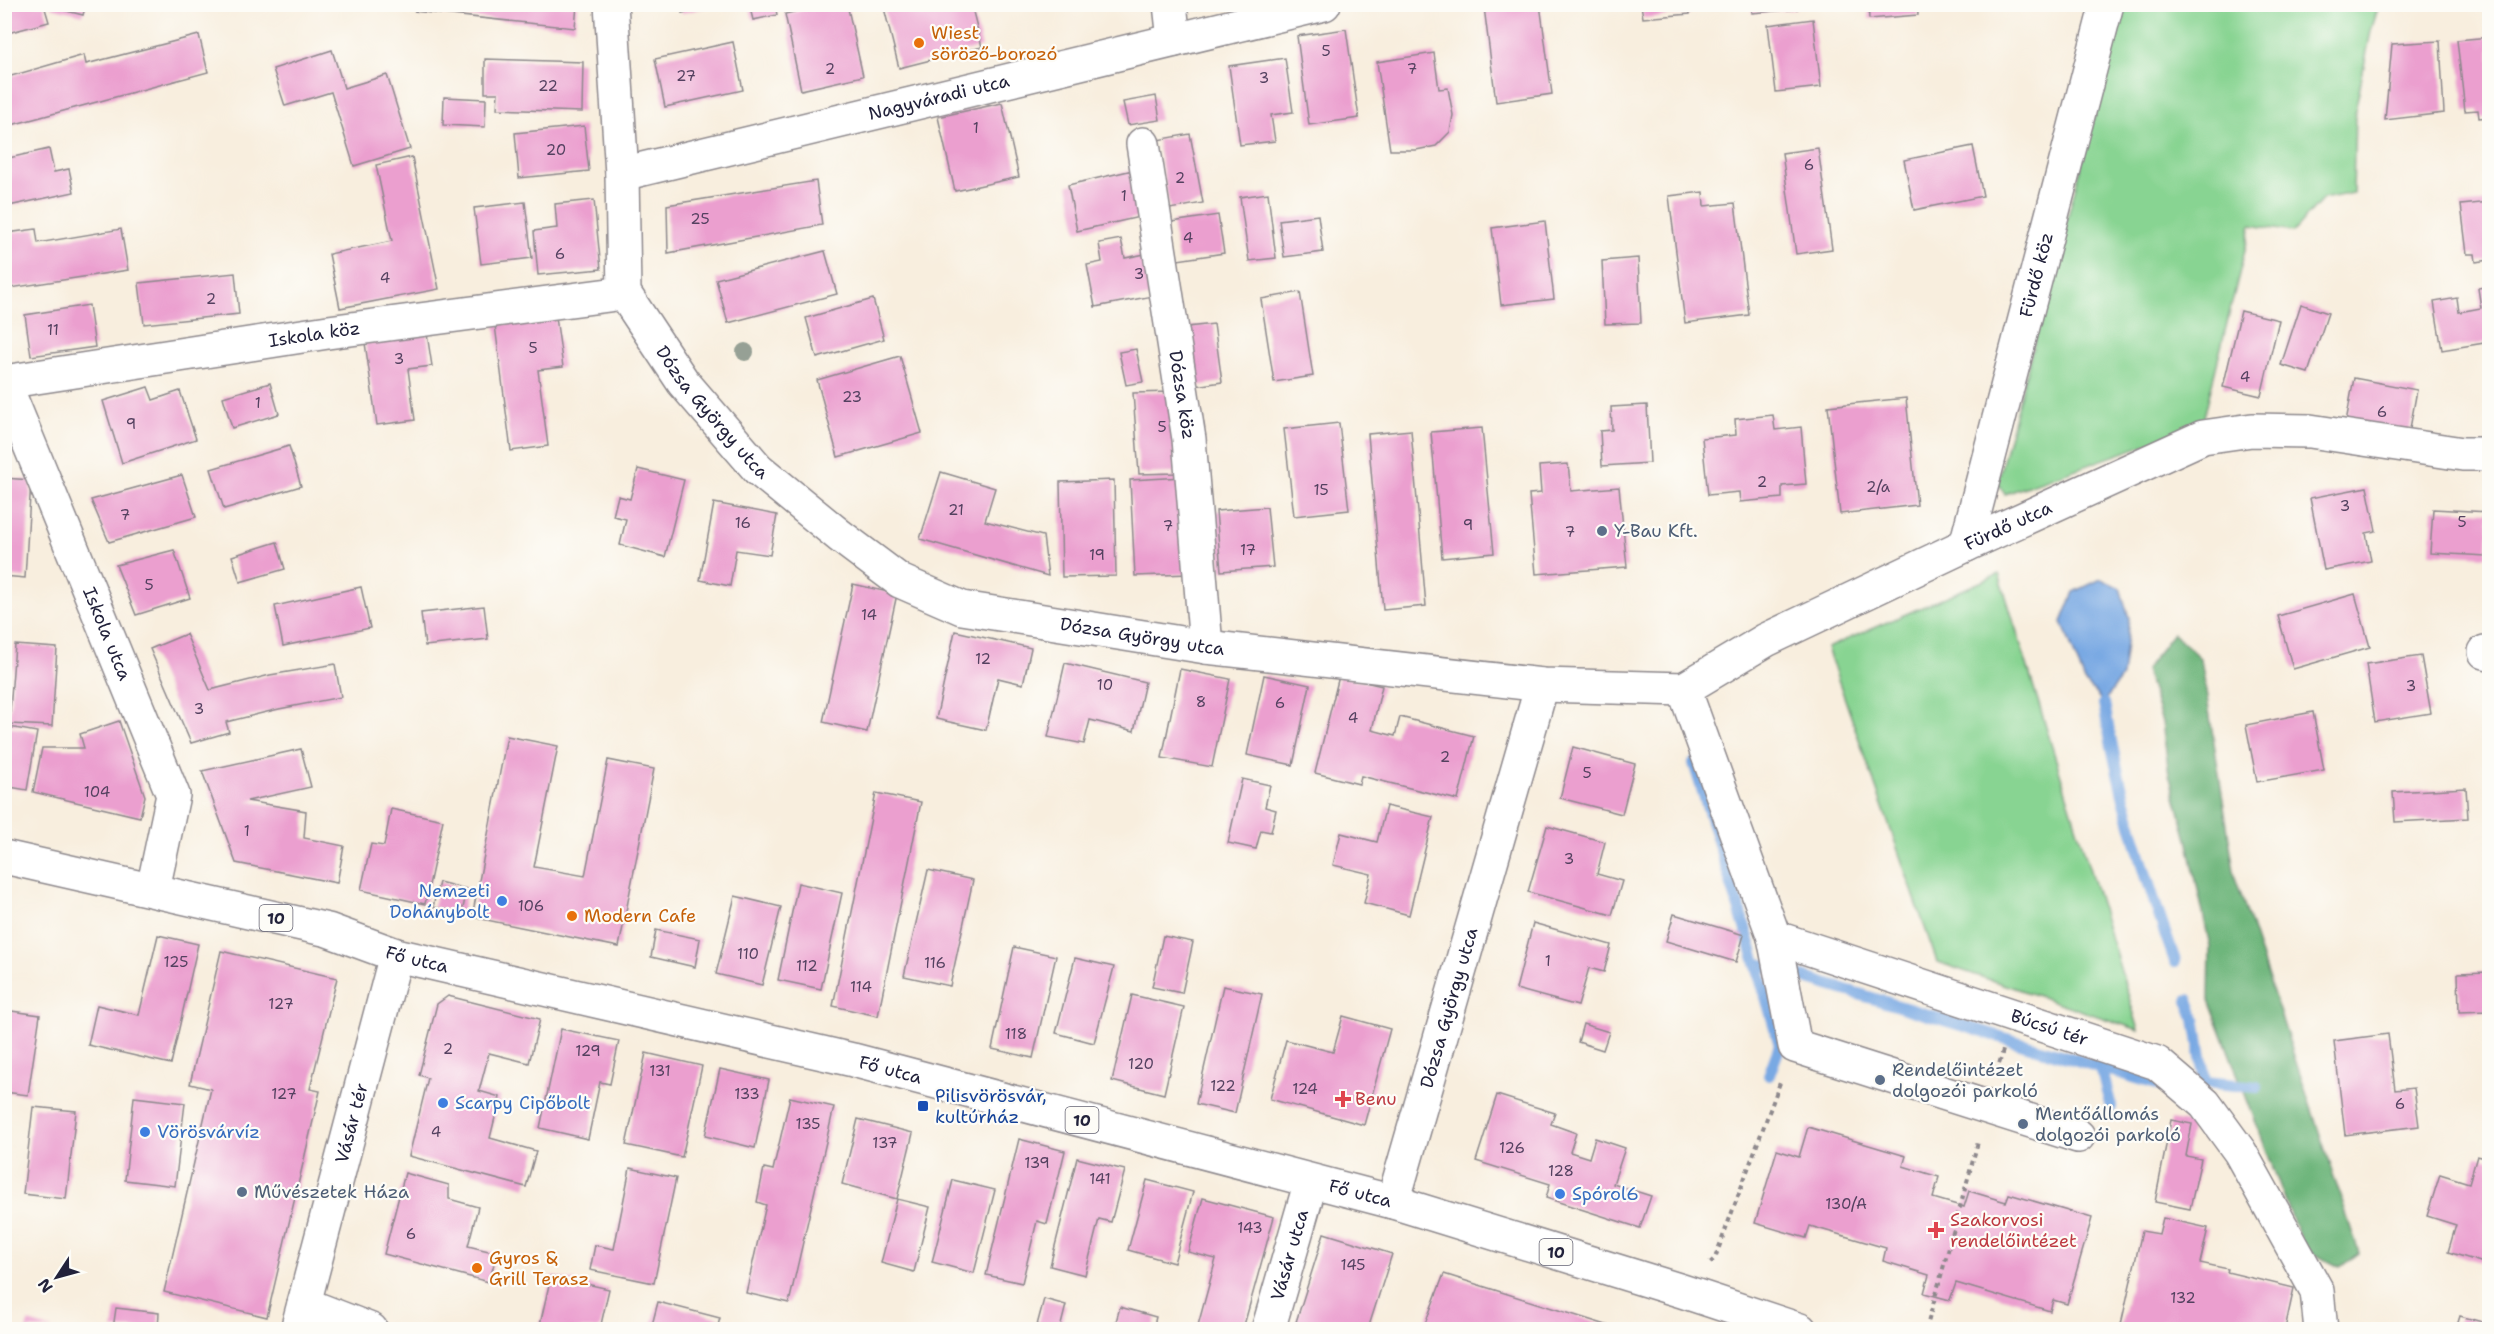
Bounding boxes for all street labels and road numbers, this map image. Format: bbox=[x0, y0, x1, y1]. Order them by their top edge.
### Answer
street label: Nagyváradi utca bbox=[866, 69, 1012, 126]
street label: Fürdő köz bbox=[2014, 230, 2059, 320]
street label: Iskola köz bbox=[267, 316, 362, 353]
street label: Dózsa György utca bbox=[650, 341, 773, 485]
street label: Dózsa köz bbox=[1163, 349, 1201, 441]
street label: Fürdő utca bbox=[1961, 496, 2056, 556]
street label: Iskola utca bbox=[77, 583, 137, 684]
street label: Dózsa György utca bbox=[1058, 612, 1226, 661]
road number: 10 bbox=[260, 905, 292, 931]
street label: Dózsa György utca bbox=[1414, 925, 1483, 1091]
street label: Fő utca bbox=[382, 940, 451, 979]
street label: Búcsú tér bbox=[2008, 1004, 2092, 1052]
street label: Fő utca bbox=[856, 1050, 924, 1090]
street label: Vásár tér bbox=[330, 1081, 374, 1166]
road number: 10 bbox=[1066, 1107, 1098, 1133]
street label: Fő utca bbox=[1326, 1174, 1394, 1213]
street label: Vásár utca bbox=[1265, 1207, 1314, 1303]
road number: 10 bbox=[1540, 1239, 1572, 1265]

